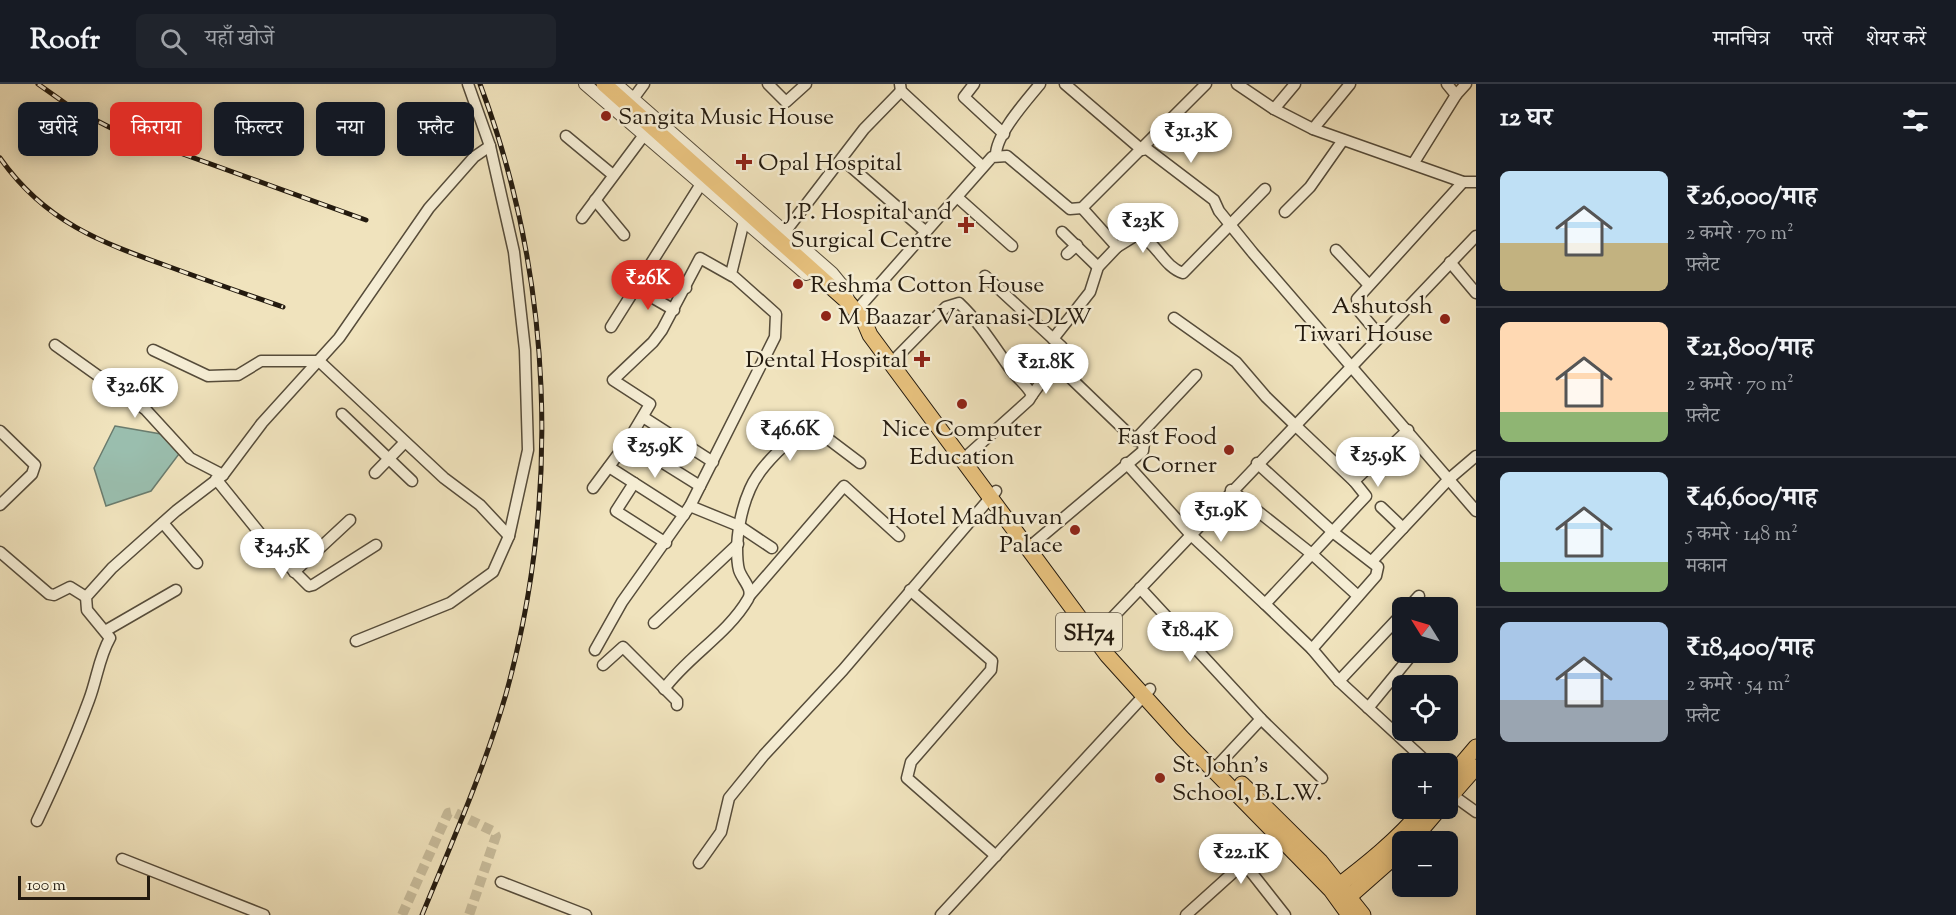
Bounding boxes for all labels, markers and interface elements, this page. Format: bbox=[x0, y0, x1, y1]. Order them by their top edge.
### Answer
search box bbox=[136, 14, 556, 68]
text: Roofr bbox=[30, 21, 100, 61]
text: यहाँ खोजें bbox=[205, 24, 274, 56]
icon: search bbox=[157, 25, 190, 58]
text: मानचित्र bbox=[1713, 25, 1770, 55]
text: परतें bbox=[1803, 25, 1833, 55]
text: शेयर करें bbox=[1866, 25, 1926, 55]
text: 12 घर bbox=[1500, 100, 1552, 137]
place label: Sangita Music House bbox=[618, 101, 834, 135]
chip: खरीदें bbox=[18, 102, 98, 156]
chip: किराया bbox=[110, 102, 202, 156]
chip: फ़िल्टर bbox=[214, 102, 304, 156]
chip: नया bbox=[316, 102, 385, 156]
chip: फ़्लैट bbox=[397, 102, 474, 156]
icon: filters bbox=[1899, 104, 1932, 137]
marker: Sangita Music House bbox=[599, 109, 613, 123]
pin: ₹31.3K bbox=[1142, 113, 1240, 164]
text: ₹31.3K bbox=[1164, 118, 1218, 147]
place label: Opal Hospital bbox=[758, 147, 902, 181]
marker: Opal Hospital bbox=[735, 153, 753, 171]
text: ₹26,000/माह bbox=[1686, 179, 1817, 216]
icon: home bbox=[1548, 195, 1620, 267]
place label: J.P. Hospital and Surgical Centre bbox=[783, 196, 952, 258]
pin: ₹23K bbox=[1107, 203, 1179, 254]
text: ₹23K bbox=[1121, 208, 1165, 237]
marker: J.P. Hospital and Surgical Centre bbox=[957, 216, 975, 234]
text: 2 कमरे · 70 m² bbox=[1686, 220, 1794, 249]
text: फ़्लैट bbox=[1686, 252, 1719, 281]
pin: ₹26K bbox=[612, 260, 684, 311]
text: ₹26K bbox=[625, 265, 671, 294]
place label: Reshma Cotton House bbox=[810, 269, 1044, 303]
marker: Reshma Cotton House bbox=[791, 277, 805, 291]
place label: Ashutosh Tiwari House bbox=[1294, 290, 1433, 352]
place label: M Baazar Varanasi-DLW bbox=[838, 301, 1092, 335]
marker: M Baazar Varanasi-DLW bbox=[819, 309, 833, 323]
marker: Ashutosh Tiwari House bbox=[1438, 312, 1452, 326]
text: ₹21,800/माह bbox=[1686, 330, 1813, 367]
place label: Dental Hospital bbox=[745, 344, 908, 378]
pin: ₹21.8K bbox=[997, 344, 1095, 395]
icon: home bbox=[1548, 346, 1620, 418]
text: ₹21.8K bbox=[1018, 349, 1074, 378]
marker: Dental Hospital bbox=[913, 350, 931, 368]
pin: ₹32.6K bbox=[86, 368, 184, 419]
text: 2 कमरे · 70 m² bbox=[1686, 371, 1794, 400]
text: ₹32.6K bbox=[106, 373, 164, 402]
marker: Nice Computer Education bbox=[955, 397, 969, 411]
text: फ़्लैट bbox=[1686, 403, 1719, 432]
pin: ₹46.6K bbox=[741, 411, 839, 462]
place label: Nice Computer Education bbox=[882, 413, 1042, 475]
text: ₹46.6K bbox=[760, 416, 820, 445]
place label: Fast Food Corner bbox=[1117, 421, 1217, 483]
pin: ₹25.9K bbox=[606, 428, 704, 479]
text: ₹25.9K bbox=[627, 433, 683, 462]
pin: ₹25.9K bbox=[1329, 437, 1427, 488]
text: ₹25.9K bbox=[1350, 442, 1406, 471]
marker: Fast Food Corner bbox=[1222, 443, 1236, 457]
text: ₹46,600/माह bbox=[1686, 480, 1817, 517]
pin: ₹51.9K bbox=[1172, 492, 1270, 543]
icon: home bbox=[1548, 496, 1620, 568]
text: ₹51.9K bbox=[1194, 497, 1248, 526]
place label: Hotel Madhuvan Palace bbox=[888, 501, 1063, 563]
text: 5 कमरे · 148 m² bbox=[1686, 521, 1798, 550]
marker: Hotel Madhuvan Palace bbox=[1068, 523, 1082, 537]
pin: ₹34.5K bbox=[233, 529, 331, 580]
text: ₹34.5K bbox=[254, 534, 310, 563]
text: मकान bbox=[1686, 553, 1727, 582]
north arrow bbox=[1392, 597, 1458, 663]
map controls bbox=[1392, 597, 1458, 897]
pin: ₹18.4K bbox=[1141, 612, 1239, 663]
road number: SH74 bbox=[1056, 613, 1122, 651]
text: ₹18.4K bbox=[1161, 617, 1219, 646]
text: ₹18,400/माह bbox=[1686, 630, 1814, 667]
icon: home bbox=[1548, 646, 1620, 718]
text: 2 कमरे · 54 m² bbox=[1686, 671, 1790, 700]
button: locate bbox=[1392, 675, 1458, 741]
text: फ़्लैट bbox=[1686, 703, 1719, 732]
place label: St. John's School, B.L.W. bbox=[1172, 749, 1322, 811]
button: + bbox=[1392, 753, 1458, 819]
marker: St. John's School, B.L.W. bbox=[1153, 771, 1167, 785]
button: − bbox=[1392, 831, 1458, 897]
pin: ₹22.1K bbox=[1192, 834, 1290, 885]
text: ₹22.1K bbox=[1213, 839, 1269, 868]
scale bar bbox=[18, 873, 150, 900]
text: 100 m bbox=[27, 875, 66, 898]

